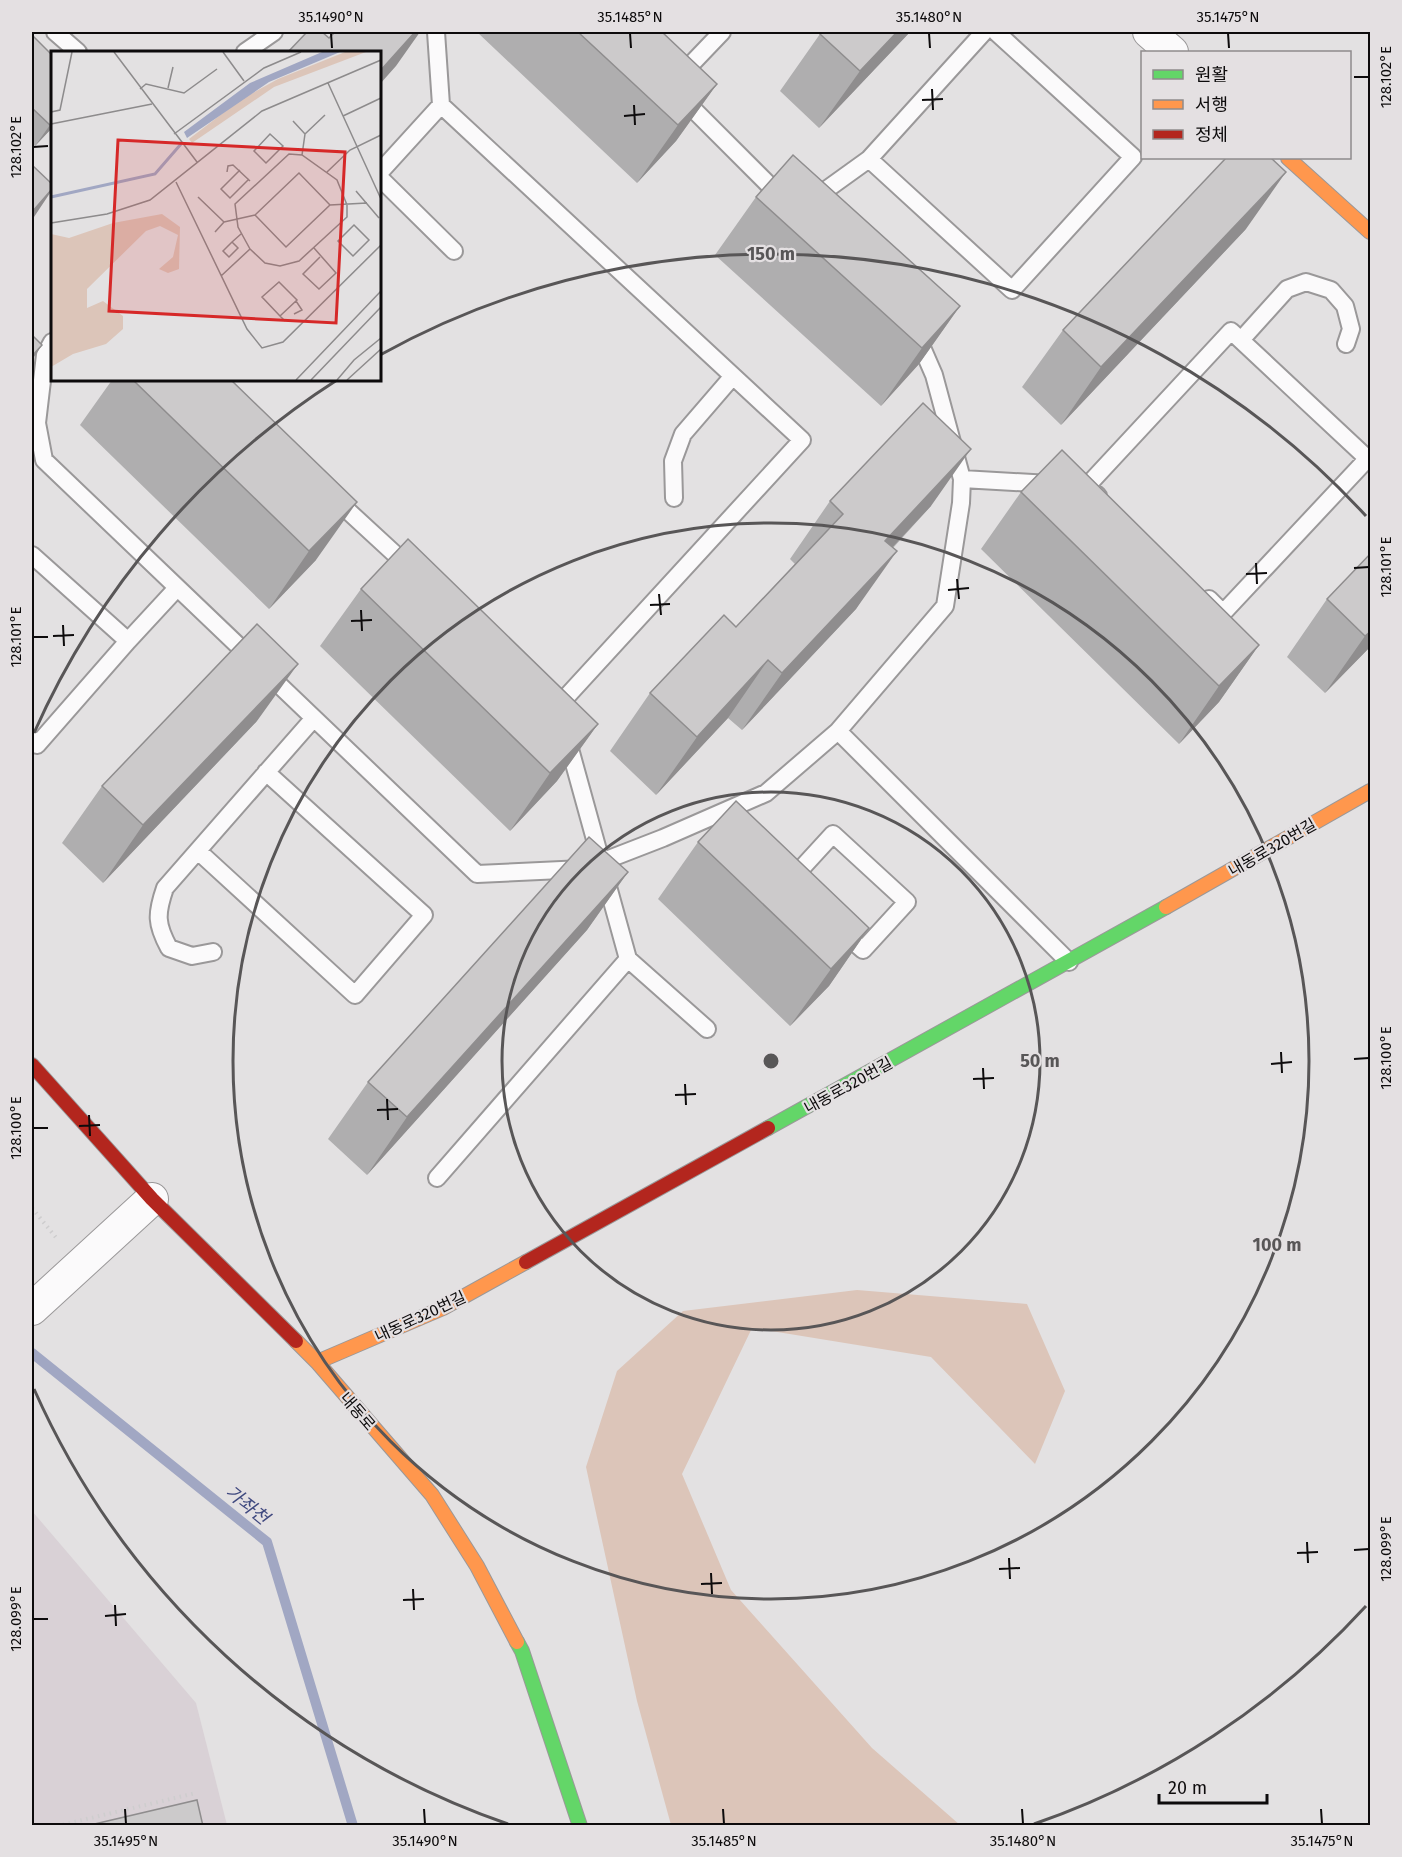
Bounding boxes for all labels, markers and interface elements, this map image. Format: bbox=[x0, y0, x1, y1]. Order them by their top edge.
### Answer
text: 35.1490°N bbox=[298, 8, 364, 26]
text: 35.1485°N bbox=[597, 8, 663, 26]
text: 35.1480°N bbox=[896, 8, 962, 26]
text: 35.1475°N bbox=[1196, 8, 1260, 26]
text: 128.102°E bbox=[1377, 46, 1395, 108]
inset map bbox=[51, 51, 381, 381]
legend bbox=[1141, 51, 1351, 159]
text: 원활 bbox=[1195, 64, 1228, 86]
text: 서행 bbox=[1195, 94, 1228, 116]
text: 128.102°E bbox=[7, 116, 25, 178]
text: 정체 bbox=[1195, 124, 1228, 146]
text: 150 m bbox=[747, 243, 795, 265]
text: 128.101°E bbox=[1377, 536, 1395, 598]
text: 128.101°E bbox=[7, 606, 25, 668]
street label: 내동로320번길 bbox=[1225, 815, 1320, 880]
text: 128.100°E bbox=[1377, 1026, 1395, 1090]
text: 50 m bbox=[1020, 1050, 1060, 1072]
centre of rings bbox=[761, 1051, 781, 1071]
street label: 내동로320번길 bbox=[801, 1053, 896, 1118]
text: 128.100°E bbox=[7, 1096, 25, 1160]
text: 100 m bbox=[1253, 1234, 1301, 1256]
street label: 내동로320번길 bbox=[372, 1287, 469, 1346]
street label: 내동로 bbox=[336, 1388, 379, 1434]
water label: 가좌천 bbox=[221, 1481, 275, 1531]
text: 128.099°E bbox=[1377, 1516, 1395, 1582]
text: 128.099°E bbox=[7, 1586, 25, 1652]
scale bar bbox=[1159, 1767, 1267, 1805]
text: 20 m bbox=[1168, 1777, 1207, 1799]
text: 35.1495°N bbox=[94, 1832, 158, 1850]
text: 35.1490°N bbox=[392, 1832, 458, 1850]
text: 35.1485°N bbox=[691, 1832, 757, 1850]
text: 35.1480°N bbox=[990, 1832, 1056, 1850]
text: 35.1475°N bbox=[1290, 1832, 1354, 1850]

